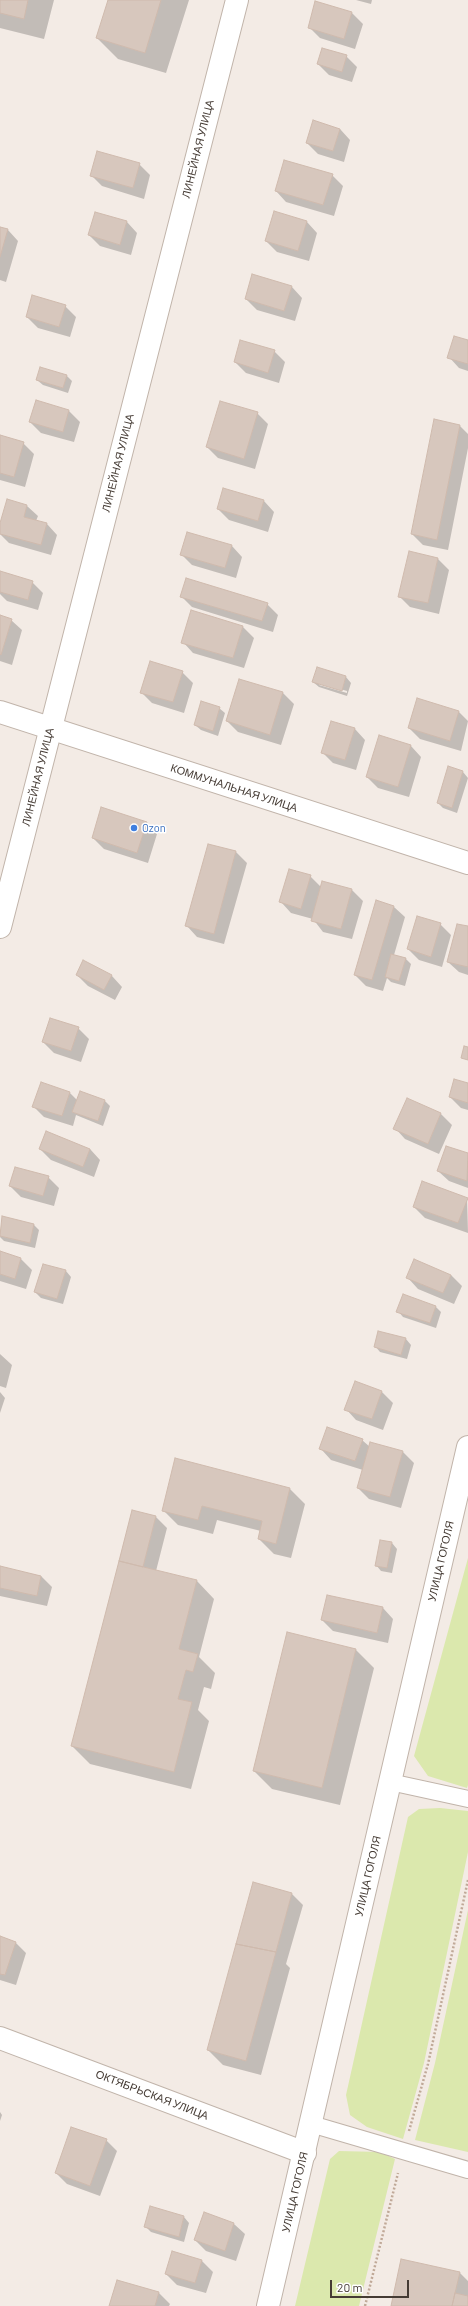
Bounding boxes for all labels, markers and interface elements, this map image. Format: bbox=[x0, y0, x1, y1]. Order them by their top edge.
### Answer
street label: ЛИНЕЙНАЯ УЛИЦА bbox=[179, 98, 217, 200]
street label: ЛИНЕЙНАЯ УЛИЦА bbox=[99, 412, 137, 514]
street label: ЛИНЕЙНАЯ УЛИЦА bbox=[19, 726, 57, 828]
street label: КОММУНАЛЬНАЯ УЛИЦА bbox=[169, 761, 299, 815]
place label: Ozon bbox=[142, 821, 166, 835]
marker: Ozon bbox=[129, 823, 139, 833]
street label: УЛИЦА ГОГОЛЯ bbox=[425, 1519, 457, 1603]
street label: УЛИЦА ГОГОЛЯ bbox=[352, 1834, 384, 1918]
street label: ОКТЯБРЬСКАЯ УЛИЦА bbox=[94, 2067, 210, 2123]
street label: УЛИЦА ГОГОЛЯ bbox=[279, 2150, 311, 2234]
scale bar bbox=[332, 2272, 411, 2298]
text: 20 m bbox=[337, 2280, 363, 2294]

